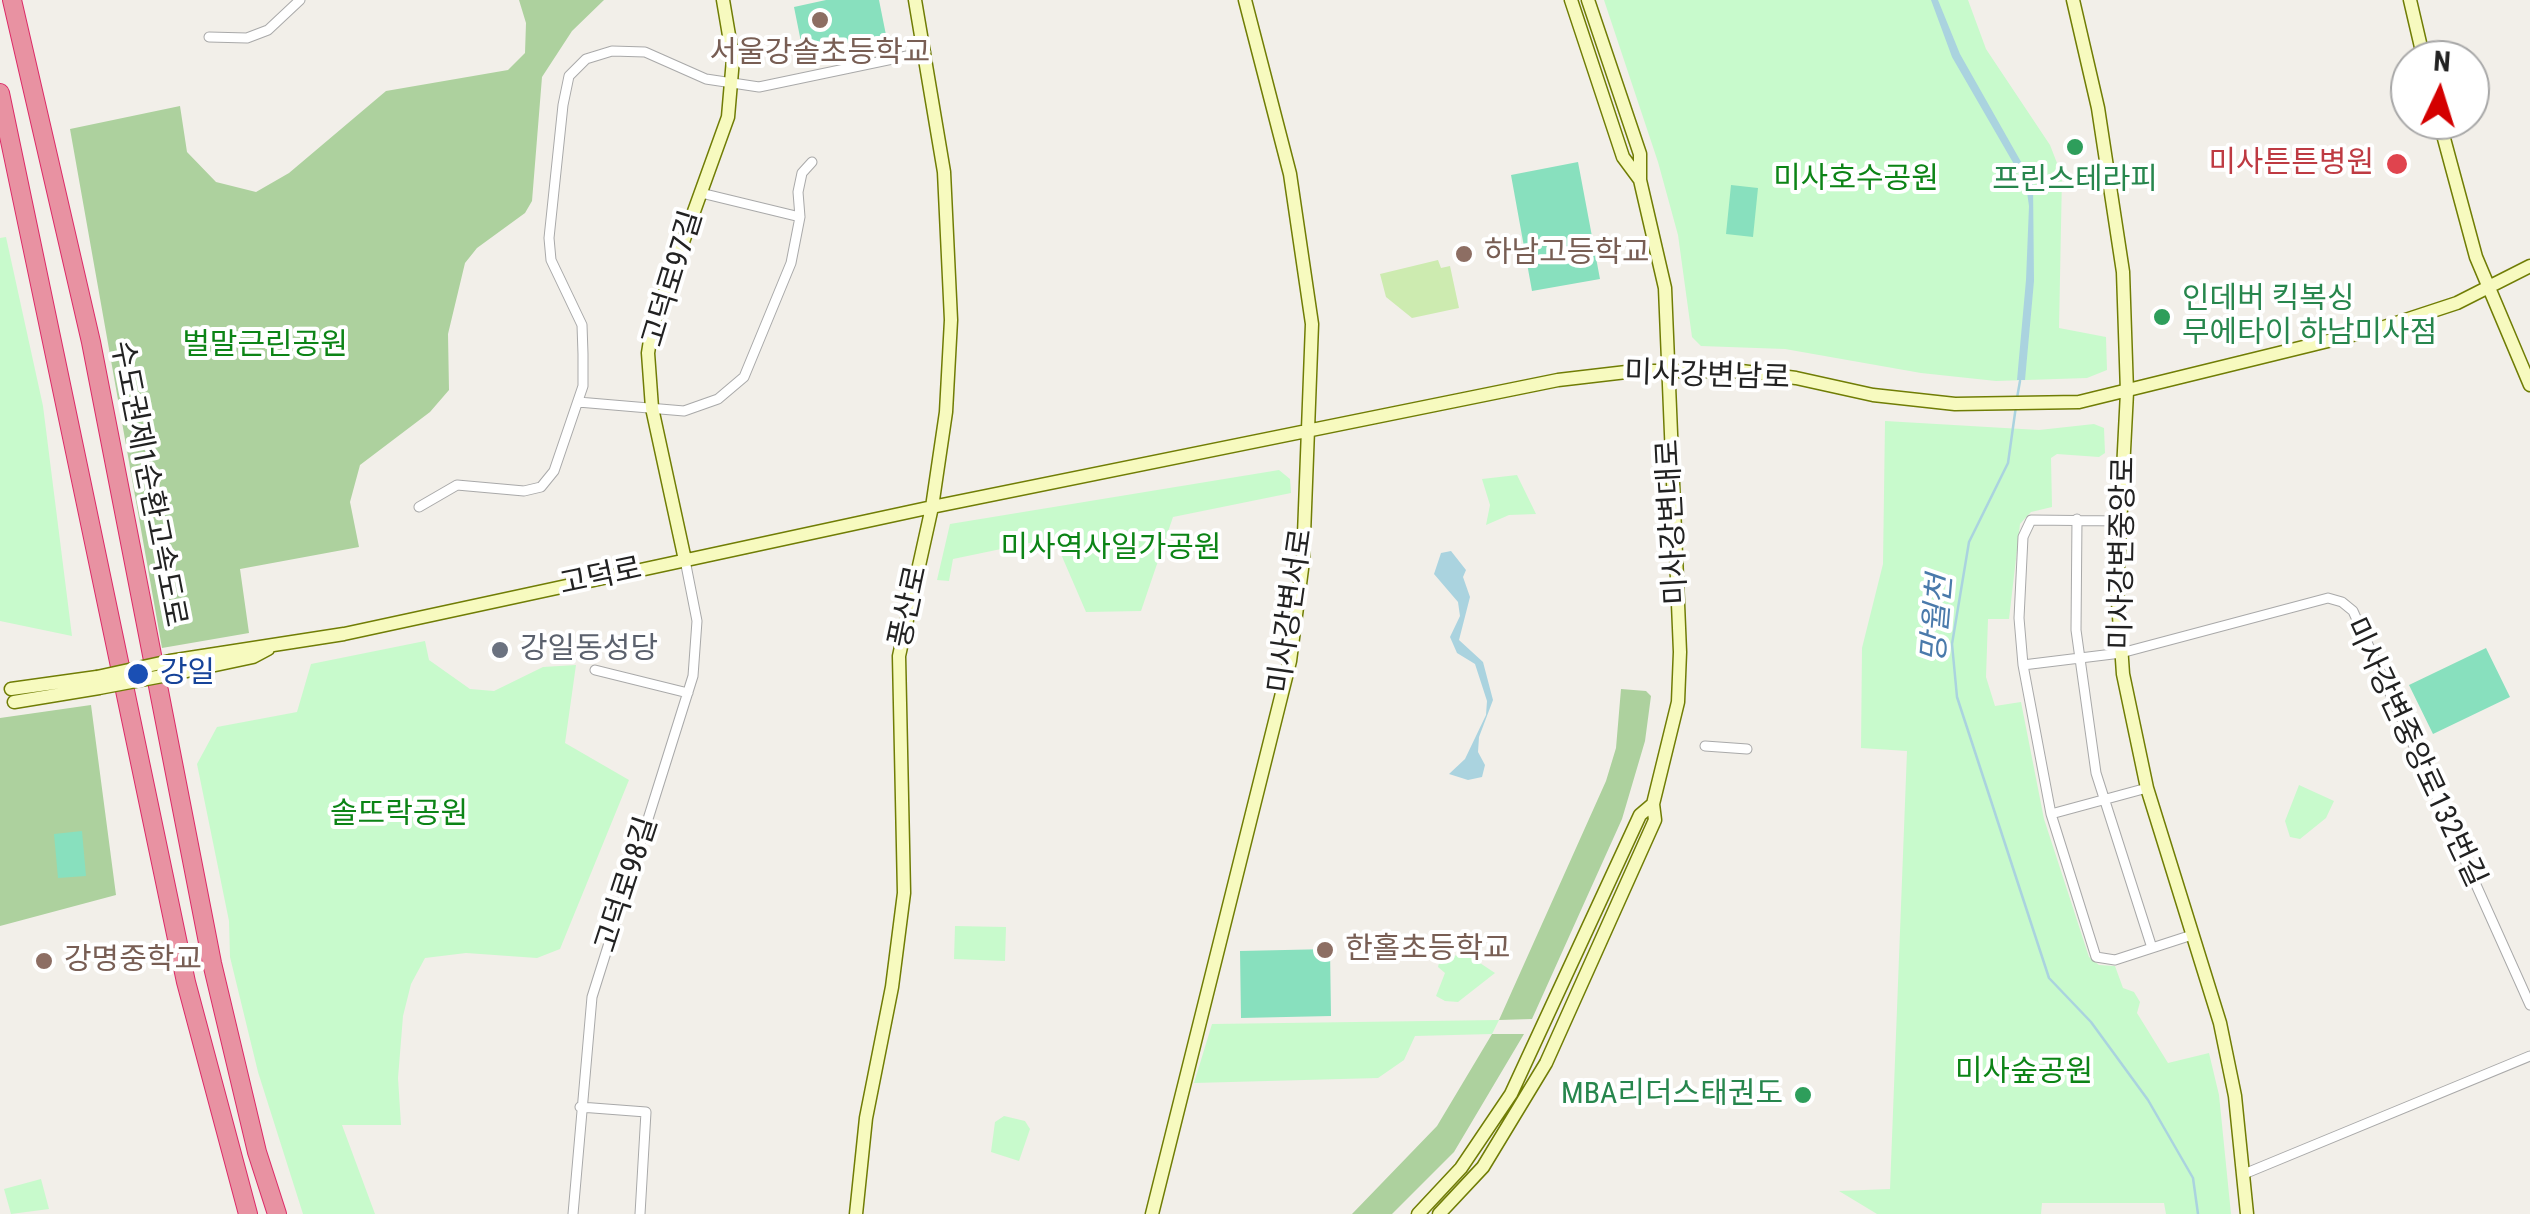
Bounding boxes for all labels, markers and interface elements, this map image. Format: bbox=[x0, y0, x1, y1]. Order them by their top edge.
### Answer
marker: 서울강솔초등학교 bbox=[809, 9, 831, 31]
place label: 서울강솔초등학교 bbox=[710, 36, 930, 72]
north arrow bbox=[2390, 40, 2490, 140]
text: N bbox=[2432, 45, 2452, 79]
marker: 프린스테라피 bbox=[2064, 136, 2086, 158]
place label: 미사튼튼병원 bbox=[2208, 146, 2374, 182]
marker: 미사튼튼병원 bbox=[2384, 151, 2410, 177]
park label: 미사호수공원 bbox=[1773, 162, 1939, 198]
place label: 프린스테라피 bbox=[1992, 163, 2158, 199]
street label: 고덕로97길 bbox=[636, 207, 712, 351]
place label: 하남고등학교 bbox=[1484, 236, 1650, 272]
marker: 하남고등학교 bbox=[1453, 243, 1475, 265]
place label: 인데버 킥복싱 무에타이 하남미사점 bbox=[2182, 282, 2437, 352]
marker: 인데버 킥복싱 무에타이 하남미사점 bbox=[2151, 306, 2173, 328]
park label: 벌말근린공원 bbox=[182, 328, 348, 364]
street label: 수도권제1순환고속도로 bbox=[102, 338, 192, 630]
street label: 미사강변남로 bbox=[1624, 356, 1790, 398]
street label: 미사강변대로 bbox=[1652, 438, 1696, 606]
street label: 미사강변중앙로 bbox=[2104, 456, 2144, 650]
street label: 미사강변서로 bbox=[1263, 527, 1321, 695]
park label: 미사역사일가공원 bbox=[1001, 531, 1221, 567]
street label: 고덕로 bbox=[557, 552, 645, 604]
street label: 풍산로 bbox=[884, 563, 936, 651]
water label: 망월천 bbox=[1916, 573, 1962, 665]
street label: 미사강변중앙로132번길 bbox=[2336, 613, 2492, 893]
place label: 강일동성당 bbox=[520, 632, 658, 668]
marker: 강일동성당 bbox=[489, 639, 511, 661]
place label: 강일 bbox=[160, 656, 215, 692]
marker: 강일 bbox=[125, 661, 151, 687]
park label: 솔뜨락공원 bbox=[330, 797, 468, 833]
street label: 고덕로98길 bbox=[589, 813, 667, 957]
place label: 한홀초등학교 bbox=[1345, 932, 1511, 968]
marker: 한홀초등학교 bbox=[1314, 939, 1336, 961]
place label: 강명중학교 bbox=[64, 943, 202, 979]
marker: 강명중학교 bbox=[33, 950, 55, 972]
park label: 미사숲공원 bbox=[1955, 1055, 2093, 1091]
place label: MBA리더스태권도 bbox=[1561, 1077, 1783, 1113]
marker: MBA리더스태권도 bbox=[1792, 1084, 1814, 1106]

